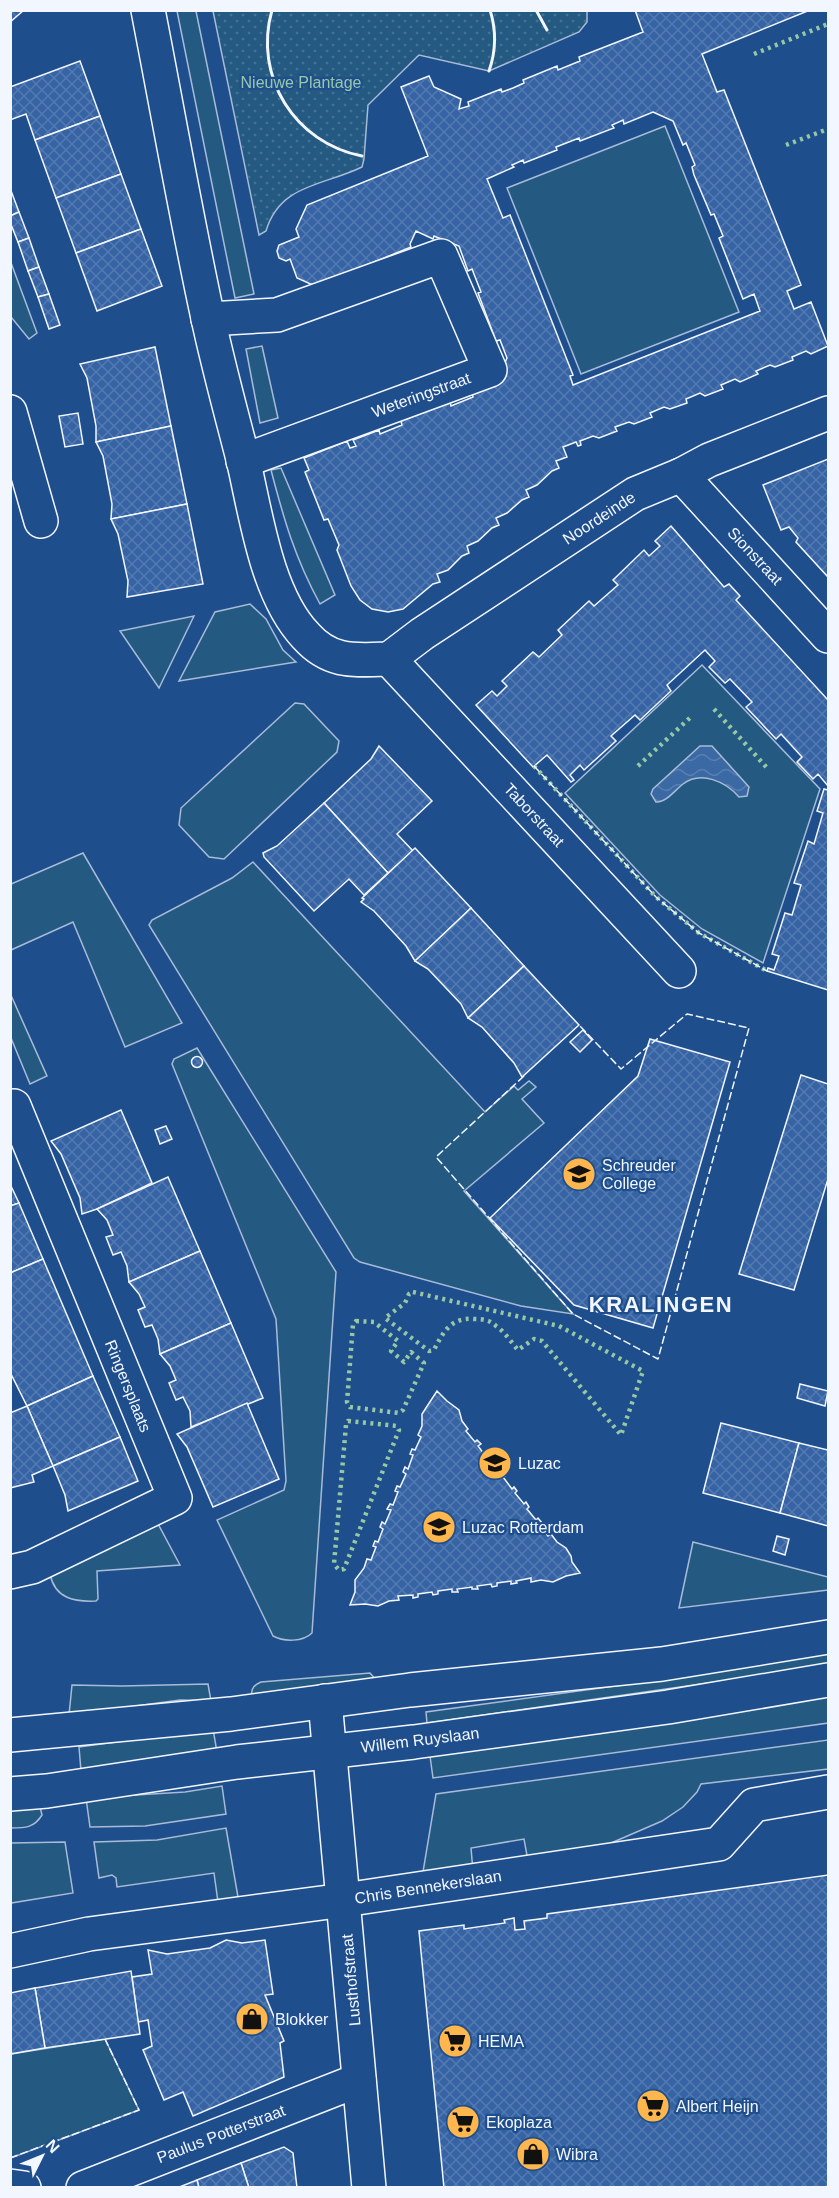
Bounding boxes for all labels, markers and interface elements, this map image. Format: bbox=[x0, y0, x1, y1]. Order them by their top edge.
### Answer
park label: Nieuwe Plantage bbox=[241, 74, 362, 91]
street label: Weteringstraat bbox=[369, 369, 473, 421]
street label: Noordeinde bbox=[560, 488, 638, 548]
street label: Sionstraat bbox=[724, 524, 786, 589]
street label: Taborstraat bbox=[500, 780, 568, 850]
school or university icon: Schreuder College bbox=[561, 1156, 597, 1192]
place label: Schreuder College bbox=[602, 1157, 676, 1192]
district label: KRALINGEN bbox=[589, 1292, 733, 1317]
street label: Ringersplaats bbox=[102, 1337, 154, 1435]
school or university icon: Luzac bbox=[477, 1445, 513, 1481]
place label: Luzac bbox=[518, 1455, 561, 1472]
school or university icon: Luzac Rotterdam bbox=[421, 1509, 457, 1545]
place label: Luzac Rotterdam bbox=[462, 1519, 584, 1536]
street label: Willem Ruyslaan bbox=[360, 1724, 480, 1756]
street label: Chris Bennekerslaan bbox=[353, 1867, 503, 1907]
street label: Lusthofstraat bbox=[338, 1933, 363, 2027]
shop icon: Blokker bbox=[234, 2001, 270, 2037]
place label: Blokker bbox=[275, 2011, 329, 2028]
supermarket icon: HEMA bbox=[437, 2023, 473, 2059]
place label: HEMA bbox=[478, 2033, 525, 2050]
supermarket icon: Albert Heijn bbox=[635, 2088, 671, 2124]
place label: Albert Heijn bbox=[676, 2098, 759, 2115]
street label: Paulus Potterstraat bbox=[154, 2101, 288, 2166]
supermarket icon: Ekoplaza bbox=[445, 2104, 481, 2140]
place label: Ekoplaza bbox=[486, 2114, 552, 2131]
north arrow bbox=[12, 2126, 72, 2186]
text: N bbox=[42, 2136, 63, 2156]
shop icon: Wibra bbox=[515, 2136, 551, 2172]
place label: Wibra bbox=[556, 2146, 598, 2163]

